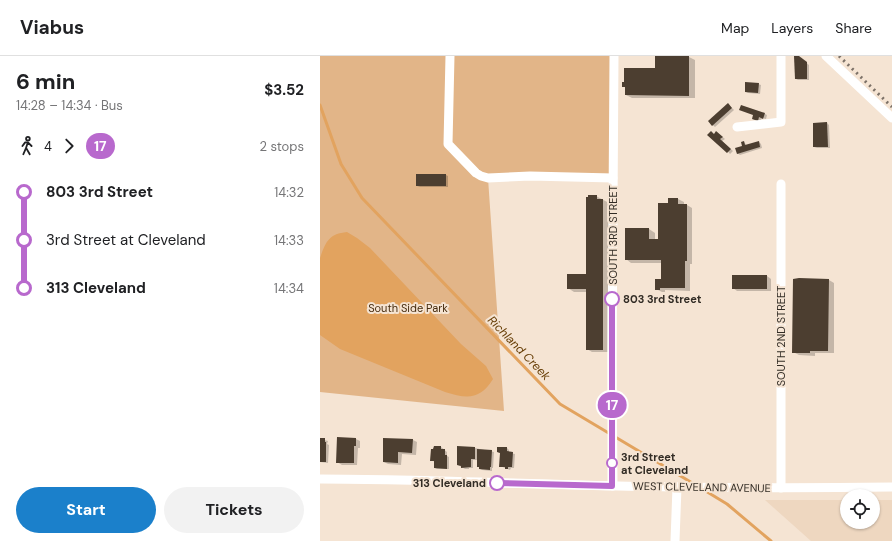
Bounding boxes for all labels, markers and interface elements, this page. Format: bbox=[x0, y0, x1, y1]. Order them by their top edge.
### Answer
text: Viabus bbox=[20, 15, 84, 40]
text: Map bbox=[721, 19, 749, 37]
text: Layers bbox=[771, 19, 813, 37]
text: Share bbox=[835, 19, 872, 37]
text: 6 min bbox=[16, 67, 75, 96]
text: $3.52 bbox=[264, 80, 304, 100]
text: 14:28 – 14:34 · Bus bbox=[16, 97, 123, 114]
icon: walk bbox=[16, 135, 38, 157]
icon: forward bbox=[58, 135, 80, 157]
text: 17 bbox=[94, 137, 107, 155]
text: 4 bbox=[44, 138, 52, 155]
text: 2 stops bbox=[260, 138, 304, 155]
text: 803 3rd Street bbox=[46, 182, 153, 202]
text: 14:32 bbox=[274, 184, 304, 201]
street label: SOUTH 3RD STREET bbox=[606, 185, 620, 285]
text: 3rd Street at Cleveland bbox=[46, 230, 206, 250]
text: 14:33 bbox=[274, 232, 304, 249]
text: 313 Cleveland bbox=[46, 278, 146, 298]
text: 14:34 bbox=[274, 280, 304, 297]
street label: SOUTH 2ND STREET bbox=[774, 286, 788, 386]
marker: 803 3rd Street bbox=[604, 291, 620, 307]
place label: 803 3rd Street bbox=[623, 292, 702, 306]
park label: South Side Park bbox=[368, 301, 448, 315]
water label: Richland Creek bbox=[484, 312, 554, 384]
line badge: 17 bbox=[594, 392, 630, 418]
text: 17 bbox=[606, 396, 618, 414]
place label: 3rd Street at Cleveland bbox=[621, 450, 688, 477]
marker: 3rd Street at Cleveland bbox=[606, 457, 618, 469]
marker: 313 Cleveland bbox=[489, 475, 505, 491]
place label: 313 Cleveland bbox=[413, 476, 486, 490]
street label: WEST CLEVELAND AVENUE bbox=[633, 479, 771, 495]
button: Start bbox=[16, 487, 156, 533]
button: Tickets bbox=[164, 487, 304, 533]
map controls bbox=[840, 489, 880, 529]
button: locate bbox=[840, 489, 880, 529]

